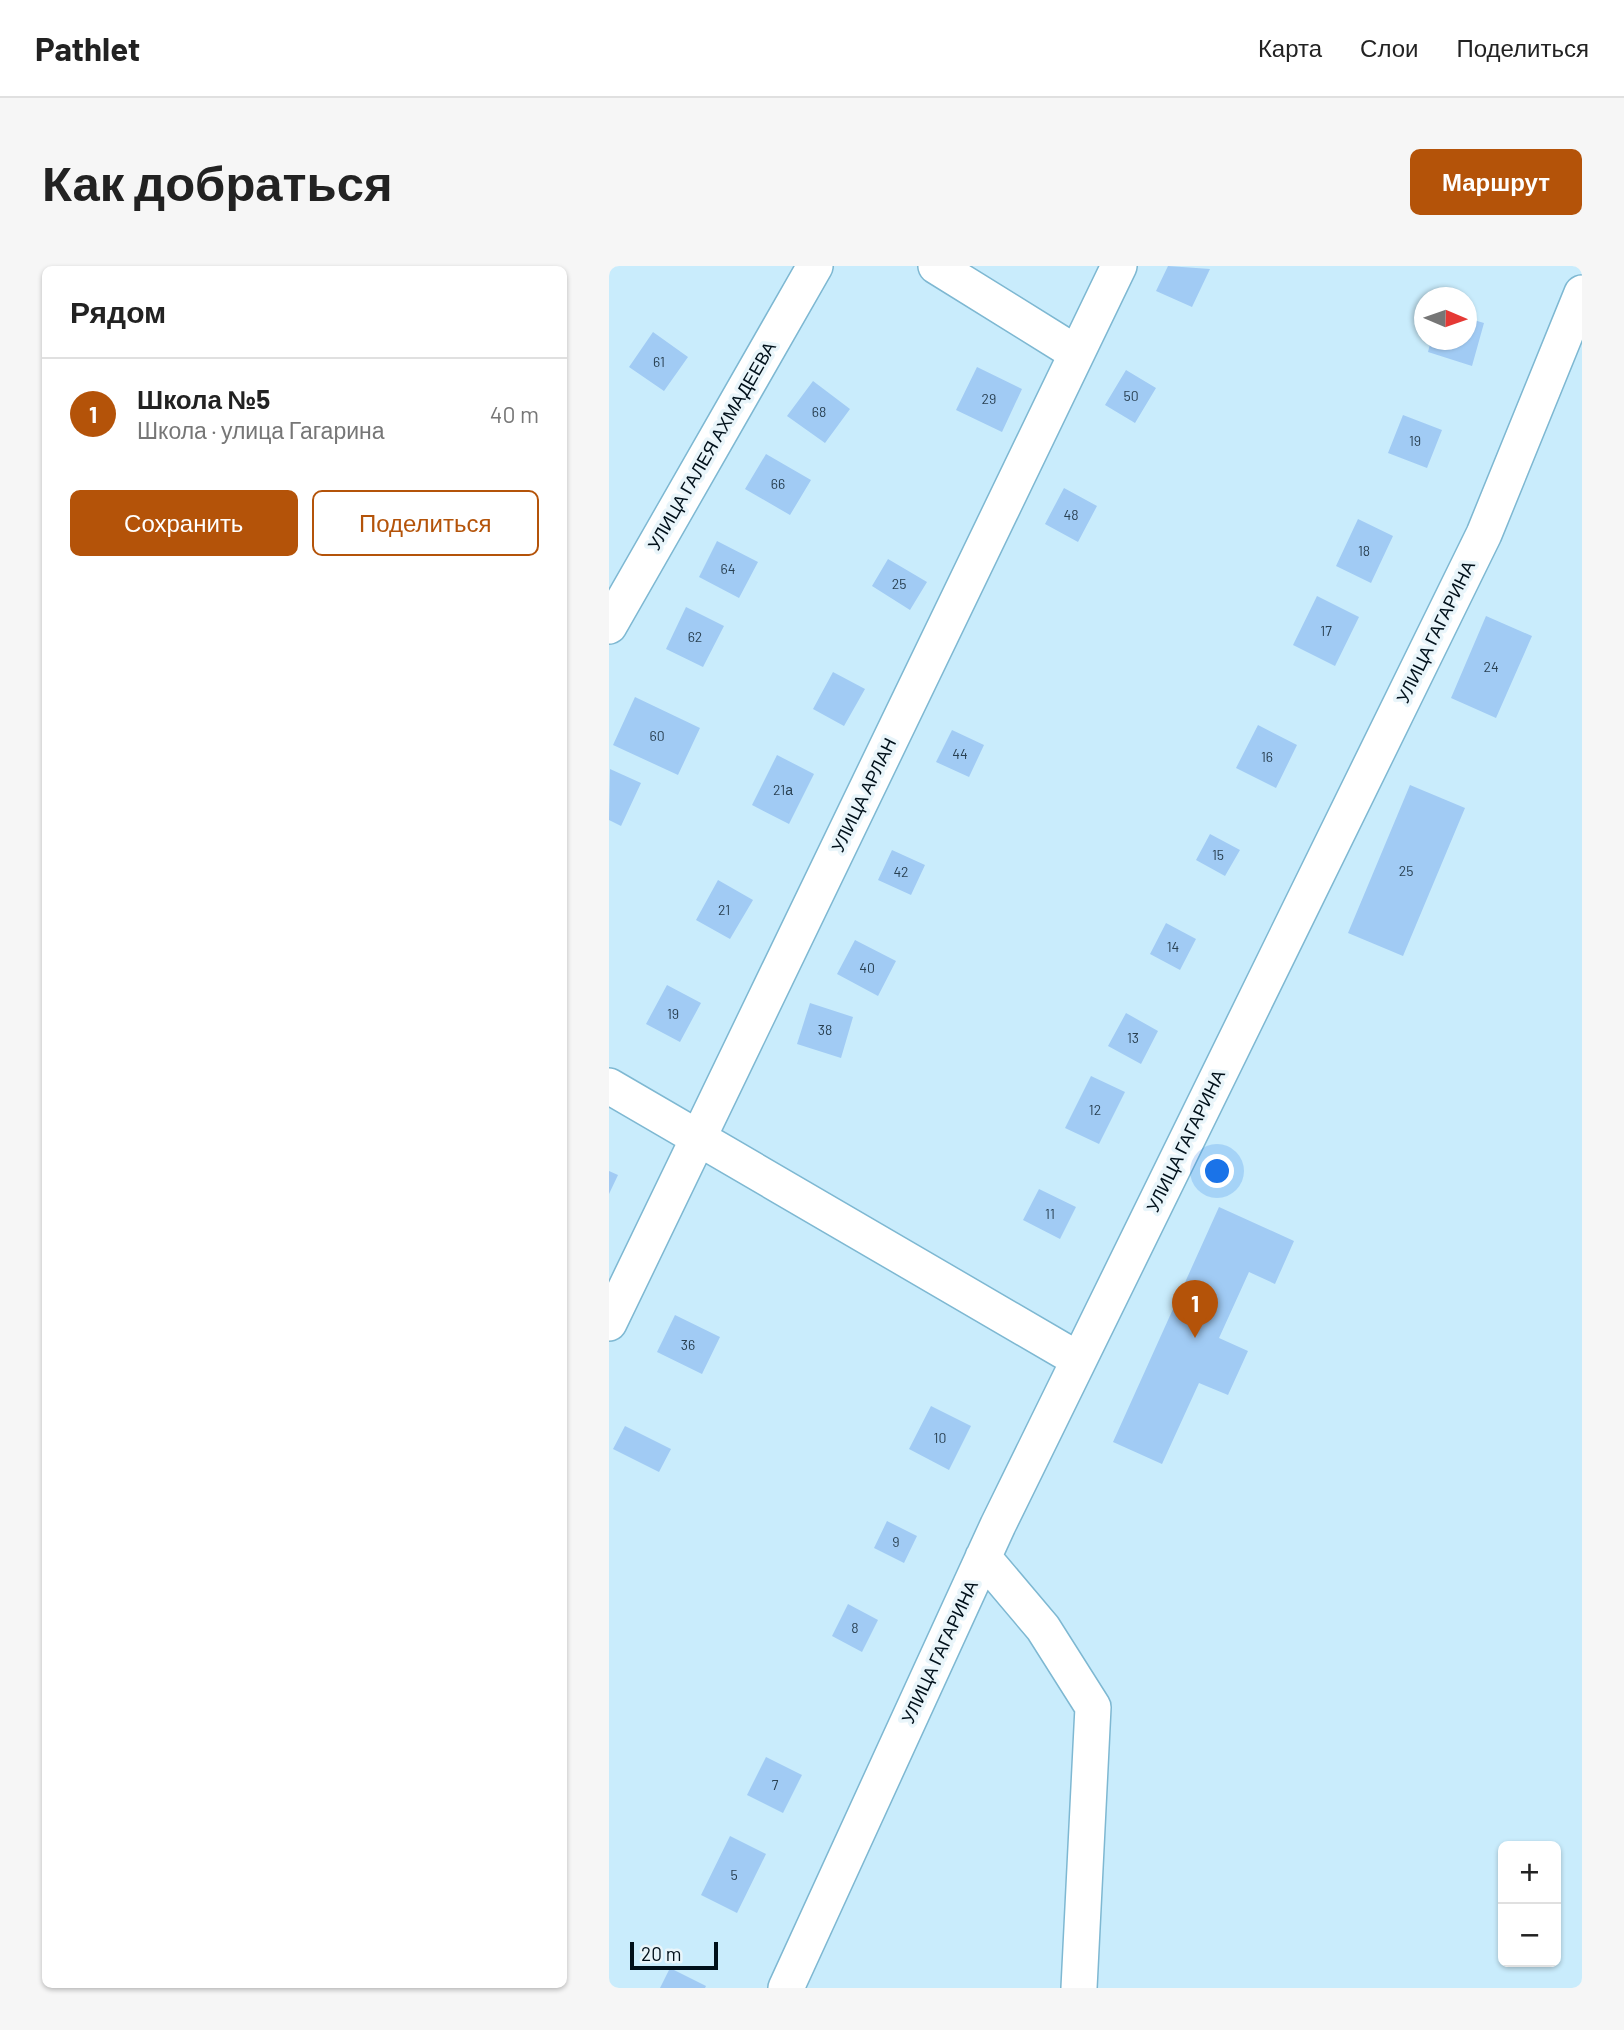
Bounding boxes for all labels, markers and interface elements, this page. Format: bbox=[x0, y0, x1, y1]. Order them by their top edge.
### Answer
text: Pathlet bbox=[35, 28, 140, 68]
text: Карта bbox=[1258, 33, 1322, 62]
text: Слои bbox=[1360, 33, 1418, 62]
text: Поделиться bbox=[1456, 33, 1589, 62]
button: Маршрут bbox=[1410, 149, 1582, 215]
text: Как добраться bbox=[42, 152, 393, 211]
north arrow bbox=[1414, 287, 1477, 350]
text: Рядом bbox=[70, 293, 166, 329]
street label: УЛИЦА ГАЛЕЯ АХМАДЕЕВА bbox=[642, 337, 780, 554]
house number: 61 bbox=[653, 353, 665, 370]
text: Школа №5 bbox=[137, 383, 270, 414]
house number: 50 bbox=[1123, 387, 1139, 404]
house number: 29 bbox=[982, 390, 996, 407]
text: 1 bbox=[89, 400, 97, 428]
text: 40 m bbox=[490, 400, 539, 428]
house number: 68 bbox=[812, 403, 826, 420]
text: Школа · улица Гагарина bbox=[137, 416, 385, 444]
house number: 19 bbox=[1409, 432, 1421, 449]
house number: 66 bbox=[771, 475, 785, 492]
button: Сохранить bbox=[70, 490, 298, 556]
button: Поделиться bbox=[312, 490, 539, 556]
house number: 48 bbox=[1063, 506, 1079, 523]
house number: 18 bbox=[1358, 542, 1370, 559]
street label: УЛИЦА ГАГАРИНА bbox=[1391, 557, 1479, 706]
house number: 64 bbox=[721, 560, 735, 577]
house number: 25 bbox=[892, 575, 906, 592]
house number: 17 bbox=[1320, 622, 1332, 639]
house number: 62 bbox=[688, 628, 702, 645]
house number: 24 bbox=[1483, 658, 1499, 675]
house number: 60 bbox=[649, 727, 665, 744]
street label: УЛИЦА АРЛАН bbox=[826, 734, 900, 855]
house number: 44 bbox=[952, 745, 968, 762]
house number: 16 bbox=[1261, 748, 1273, 765]
house number: 21а bbox=[773, 781, 793, 798]
house number: 15 bbox=[1212, 846, 1224, 863]
house number: 25 bbox=[1399, 862, 1413, 879]
house number: 42 bbox=[893, 863, 909, 880]
house number: 21 bbox=[718, 901, 730, 918]
house number: 14 bbox=[1167, 938, 1179, 955]
house number: 40 bbox=[859, 959, 875, 976]
house number: 19 bbox=[667, 1005, 679, 1022]
house number: 38 bbox=[818, 1021, 832, 1038]
house number: 13 bbox=[1127, 1029, 1139, 1046]
street label: УЛИЦА ГАГАРИНА bbox=[1141, 1066, 1229, 1215]
house number: 12 bbox=[1089, 1101, 1101, 1118]
your location bbox=[1200, 1154, 1234, 1188]
house number: 11 bbox=[1045, 1205, 1055, 1222]
pin: 1 bbox=[1172, 1280, 1218, 1338]
house number: 36 bbox=[681, 1336, 695, 1353]
house number: 10 bbox=[934, 1429, 946, 1446]
house number: 9 bbox=[892, 1533, 900, 1550]
street label: УЛИЦА ГАГАРИНА bbox=[896, 1576, 982, 1727]
house number: 8 bbox=[851, 1619, 859, 1636]
house number: 7 bbox=[772, 1776, 779, 1793]
map controls bbox=[1498, 1841, 1561, 1967]
button: + bbox=[1498, 1841, 1561, 1904]
house number: 5 bbox=[730, 1866, 738, 1883]
button: − bbox=[1498, 1904, 1561, 1967]
scale bar bbox=[630, 1939, 717, 1971]
text: 20 m bbox=[641, 1942, 681, 1965]

